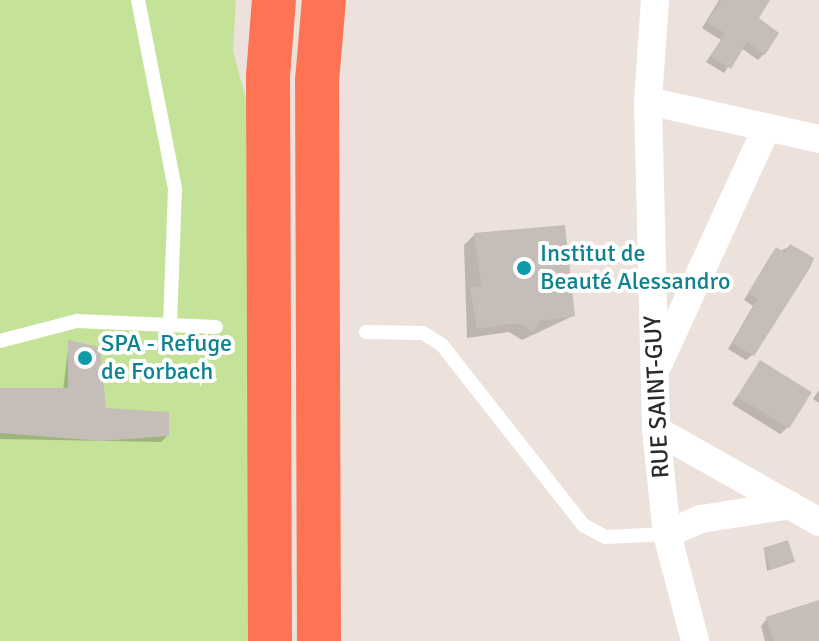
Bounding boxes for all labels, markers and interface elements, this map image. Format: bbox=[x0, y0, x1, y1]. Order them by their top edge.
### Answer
place label: Institut de Beauté Alessandro bbox=[540, 240, 730, 296]
marker: Institut de Beauté Alessandro bbox=[515, 259, 533, 277]
street label: RUE SAINT-GUY bbox=[638, 315, 676, 479]
place label: SPA - Refuge de Forbach bbox=[101, 330, 232, 386]
marker: SPA - Refuge de Forbach bbox=[76, 349, 94, 367]

